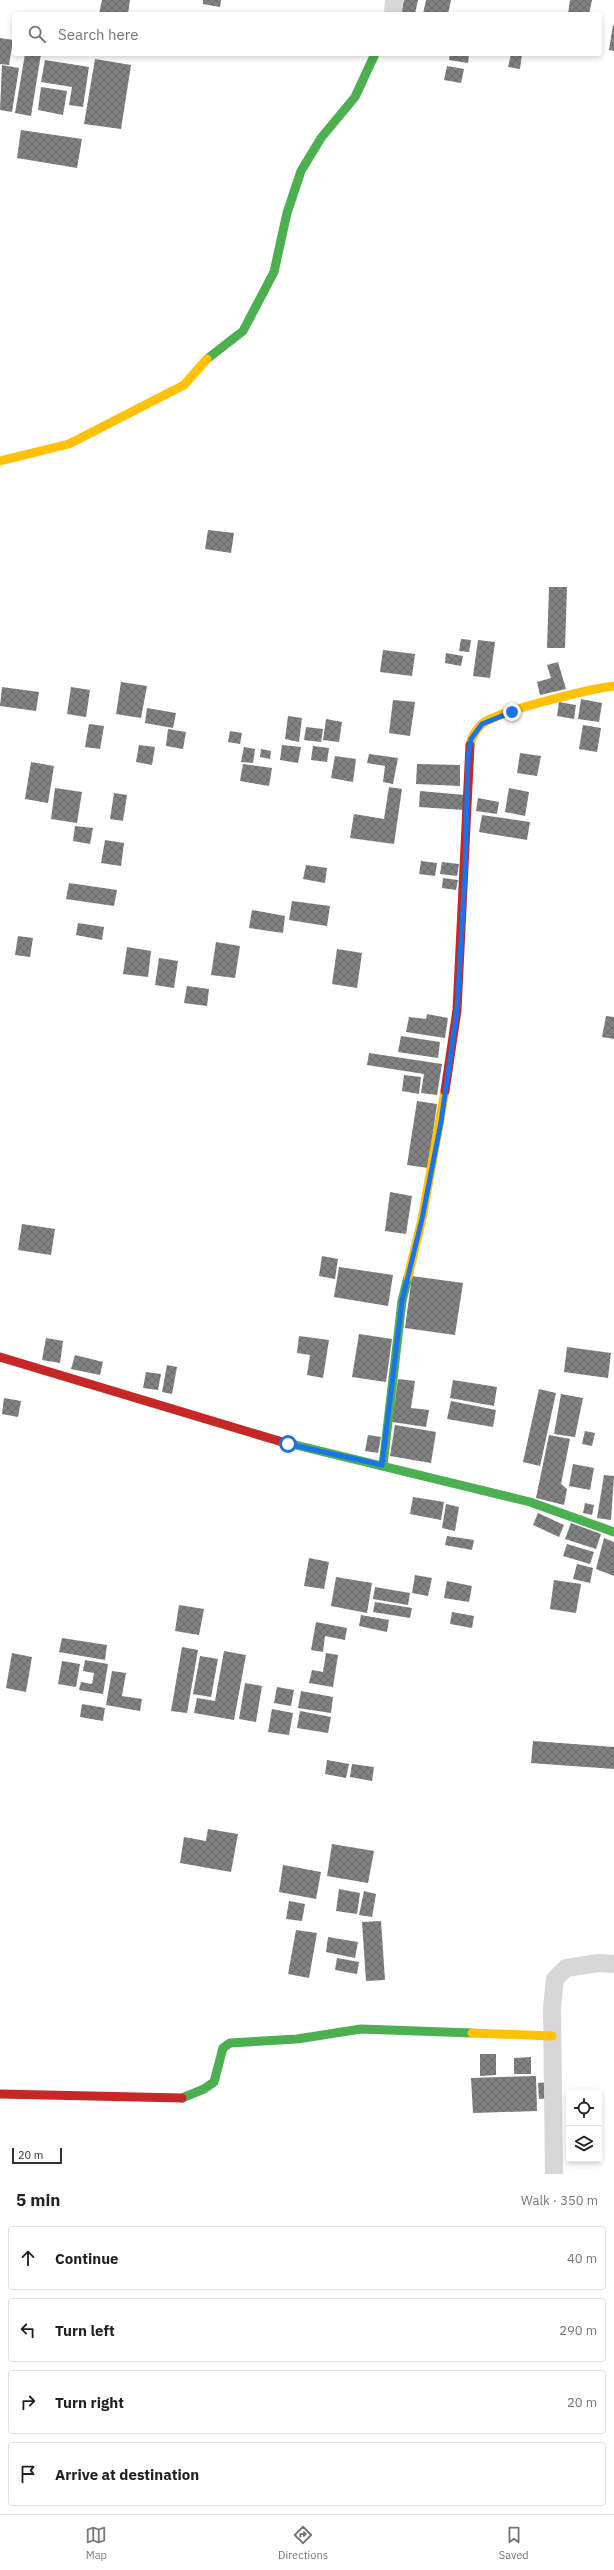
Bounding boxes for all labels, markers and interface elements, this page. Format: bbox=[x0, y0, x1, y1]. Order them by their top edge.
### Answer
search box bbox=[12, 12, 602, 56]
icon: search bbox=[26, 23, 48, 45]
text: Search here bbox=[58, 25, 138, 44]
route end bbox=[503, 703, 521, 721]
route start bbox=[279, 1435, 297, 1453]
map controls bbox=[566, 2090, 602, 2162]
button: locate bbox=[566, 2090, 602, 2126]
button: layers bbox=[566, 2126, 602, 2162]
scale bar bbox=[12, 2146, 62, 2165]
text: 20 m bbox=[18, 2148, 43, 2162]
text: 5 min bbox=[16, 2189, 60, 2211]
text: Walk · 350 m bbox=[521, 2192, 598, 2209]
icon: ahead bbox=[17, 2247, 39, 2269]
text: Continue bbox=[55, 2249, 119, 2268]
text: 40 m bbox=[567, 2250, 597, 2267]
icon: left bbox=[17, 2319, 39, 2341]
text: Turn left bbox=[55, 2321, 115, 2340]
text: 290 m bbox=[559, 2322, 597, 2339]
icon: right bbox=[17, 2391, 39, 2413]
text: Turn right bbox=[55, 2393, 124, 2412]
text: 20 m bbox=[567, 2394, 597, 2411]
icon: arrive bbox=[17, 2463, 39, 2485]
text: Arrive at destination bbox=[55, 2465, 199, 2484]
tab: Map bbox=[85, 2524, 107, 2562]
tab: Directions bbox=[278, 2524, 328, 2562]
tab: Saved bbox=[499, 2524, 529, 2562]

